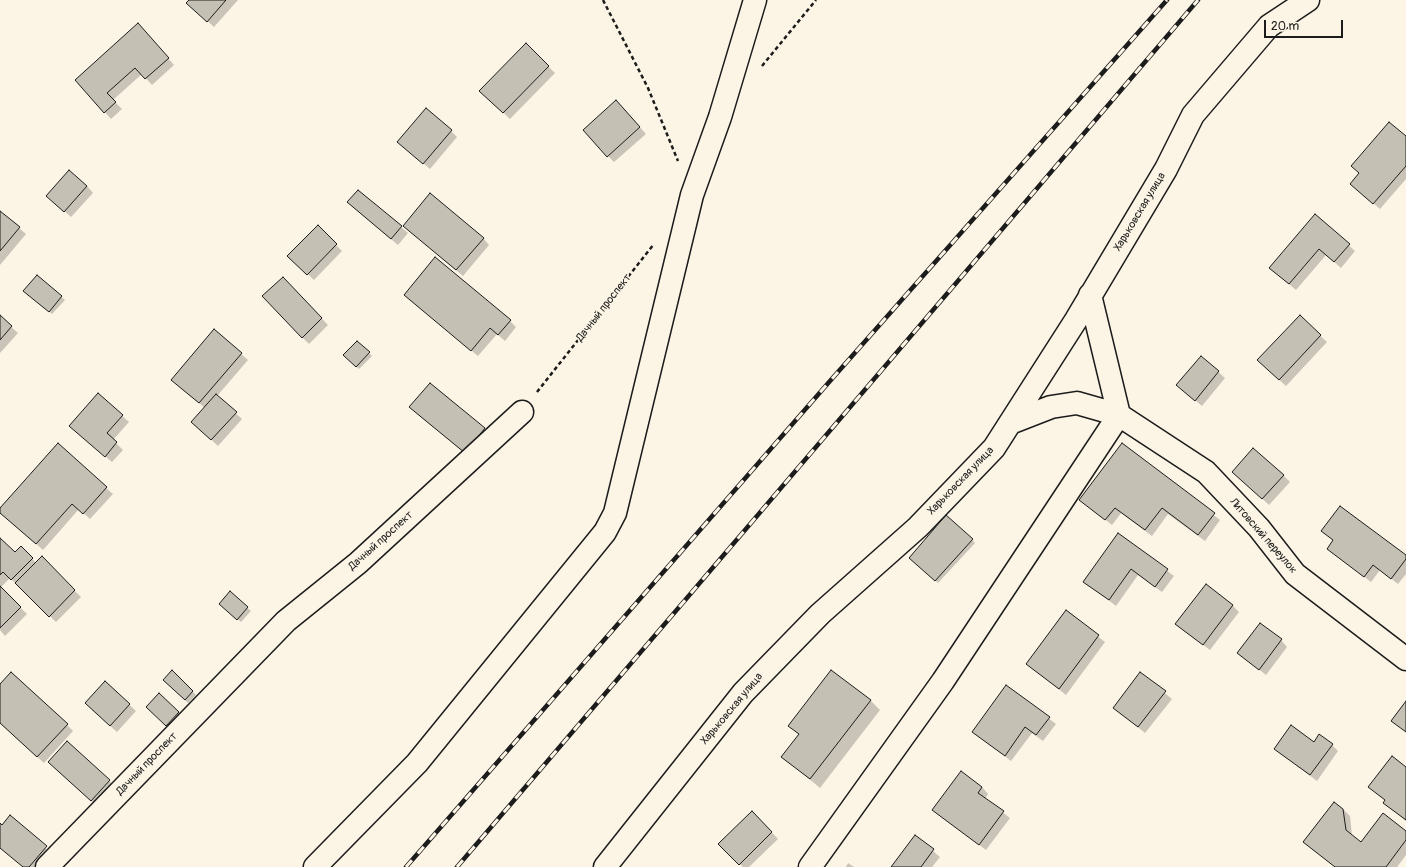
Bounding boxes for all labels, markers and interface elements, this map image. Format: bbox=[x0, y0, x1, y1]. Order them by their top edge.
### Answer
scale bar bbox=[1266, 12, 1345, 38]
text: 20 m bbox=[1271, 19, 1299, 34]
street label: Харьковская улица bbox=[1111, 170, 1169, 254]
street label: Дачный проспект bbox=[574, 272, 634, 344]
street label: Харьковская улица bbox=[925, 444, 997, 518]
street label: Литовский переулок bbox=[1227, 495, 1299, 577]
street label: Дачный проспект bbox=[346, 509, 416, 573]
street label: Харьковская улица bbox=[698, 670, 766, 748]
street label: Дачный проспект bbox=[114, 730, 180, 798]

